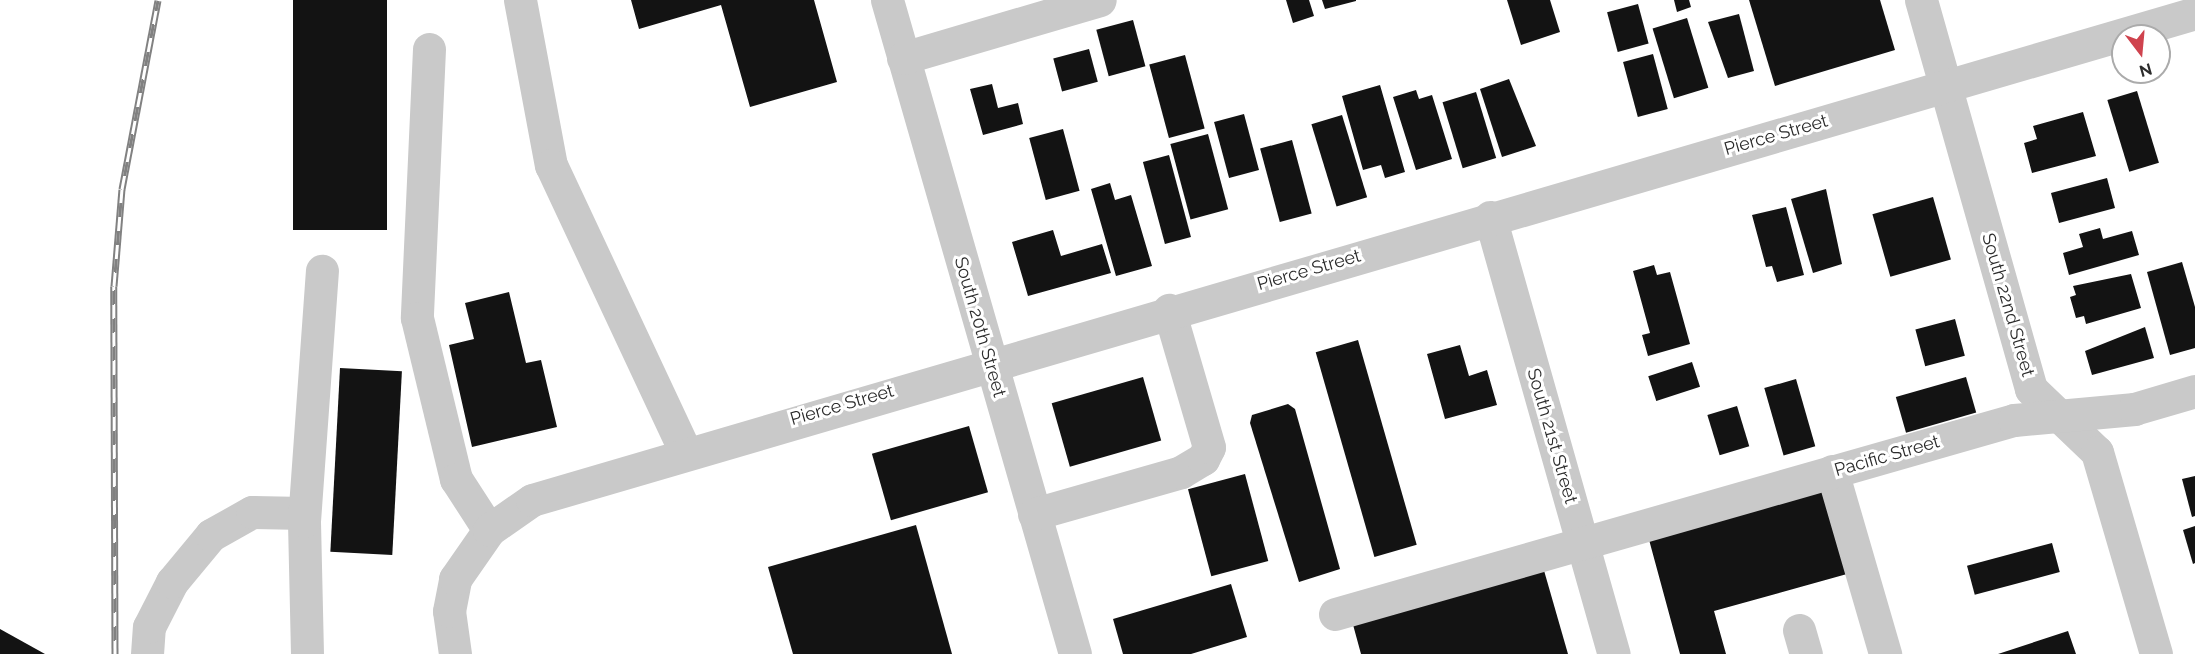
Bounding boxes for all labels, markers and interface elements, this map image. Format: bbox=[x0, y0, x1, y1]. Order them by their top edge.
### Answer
north arrow bbox=[2111, 24, 2171, 84]
text: N bbox=[2137, 59, 2154, 81]
street label: Pierce Street bbox=[1722, 110, 1830, 160]
street label: South 22nd Street bbox=[1977, 231, 2039, 379]
street label: Pierce Street bbox=[1255, 245, 1363, 295]
street label: South 20th Street bbox=[950, 254, 1010, 400]
street label: South 21st Street bbox=[1522, 366, 1582, 506]
street label: Pierce Street bbox=[788, 380, 896, 430]
street label: Pacific Street bbox=[1832, 431, 1942, 481]

